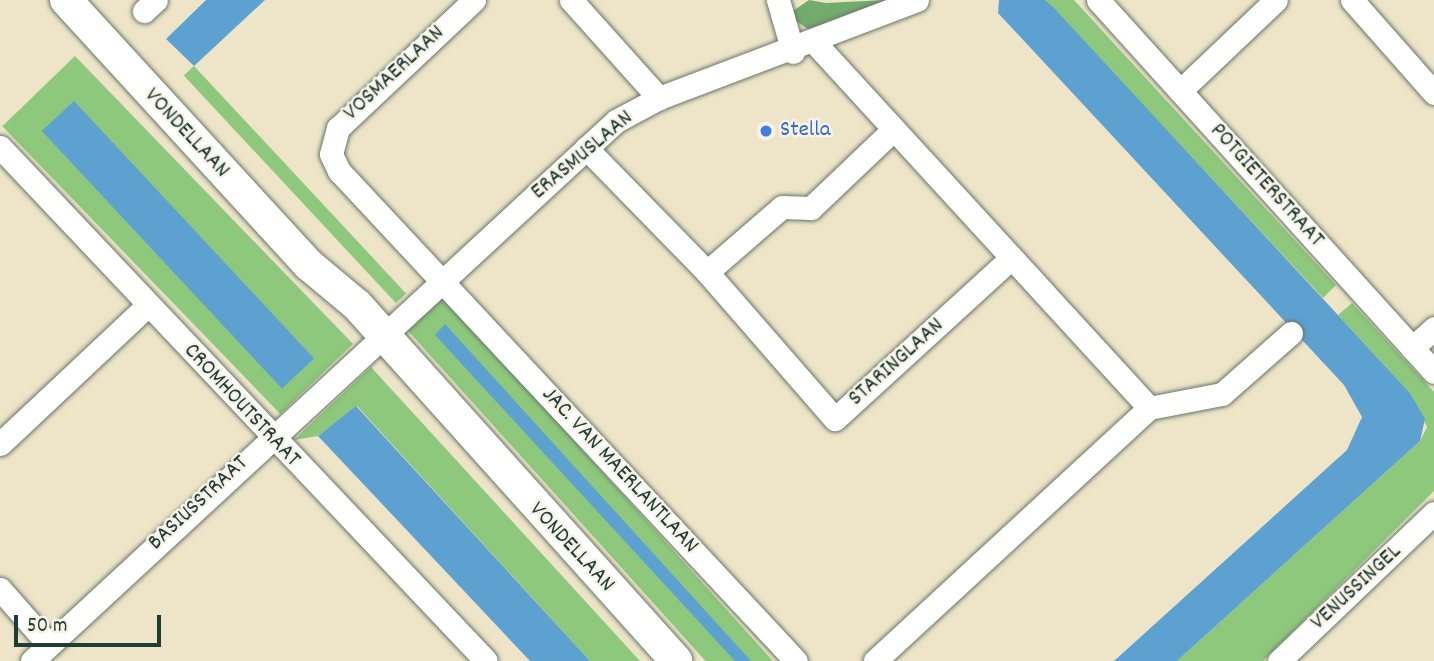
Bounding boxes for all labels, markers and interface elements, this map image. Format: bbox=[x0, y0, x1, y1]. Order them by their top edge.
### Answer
street label: VOSMAERLAAN bbox=[339, 20, 451, 128]
street label: VONDELLAAN bbox=[137, 83, 235, 185]
street label: ERASMUSLAAN bbox=[526, 105, 640, 207]
place label: Stella bbox=[780, 117, 830, 145]
street label: POTGIETERSTRAAT bbox=[1203, 118, 1329, 254]
marker: Stella bbox=[758, 123, 774, 139]
street label: STARINGLAAN bbox=[844, 313, 950, 413]
street label: CROMHOUTSTRAAT bbox=[177, 338, 305, 474]
street label: JAC. VAN MAERLANTLAAN bbox=[535, 382, 703, 560]
street label: BASIUSSTRAAT bbox=[143, 451, 255, 557]
street label: VONDELLAAN bbox=[522, 497, 620, 599]
street label: VENUSSINGEL bbox=[1306, 539, 1408, 637]
scale bar bbox=[18, 602, 164, 646]
text: 50 m bbox=[27, 612, 67, 642]

